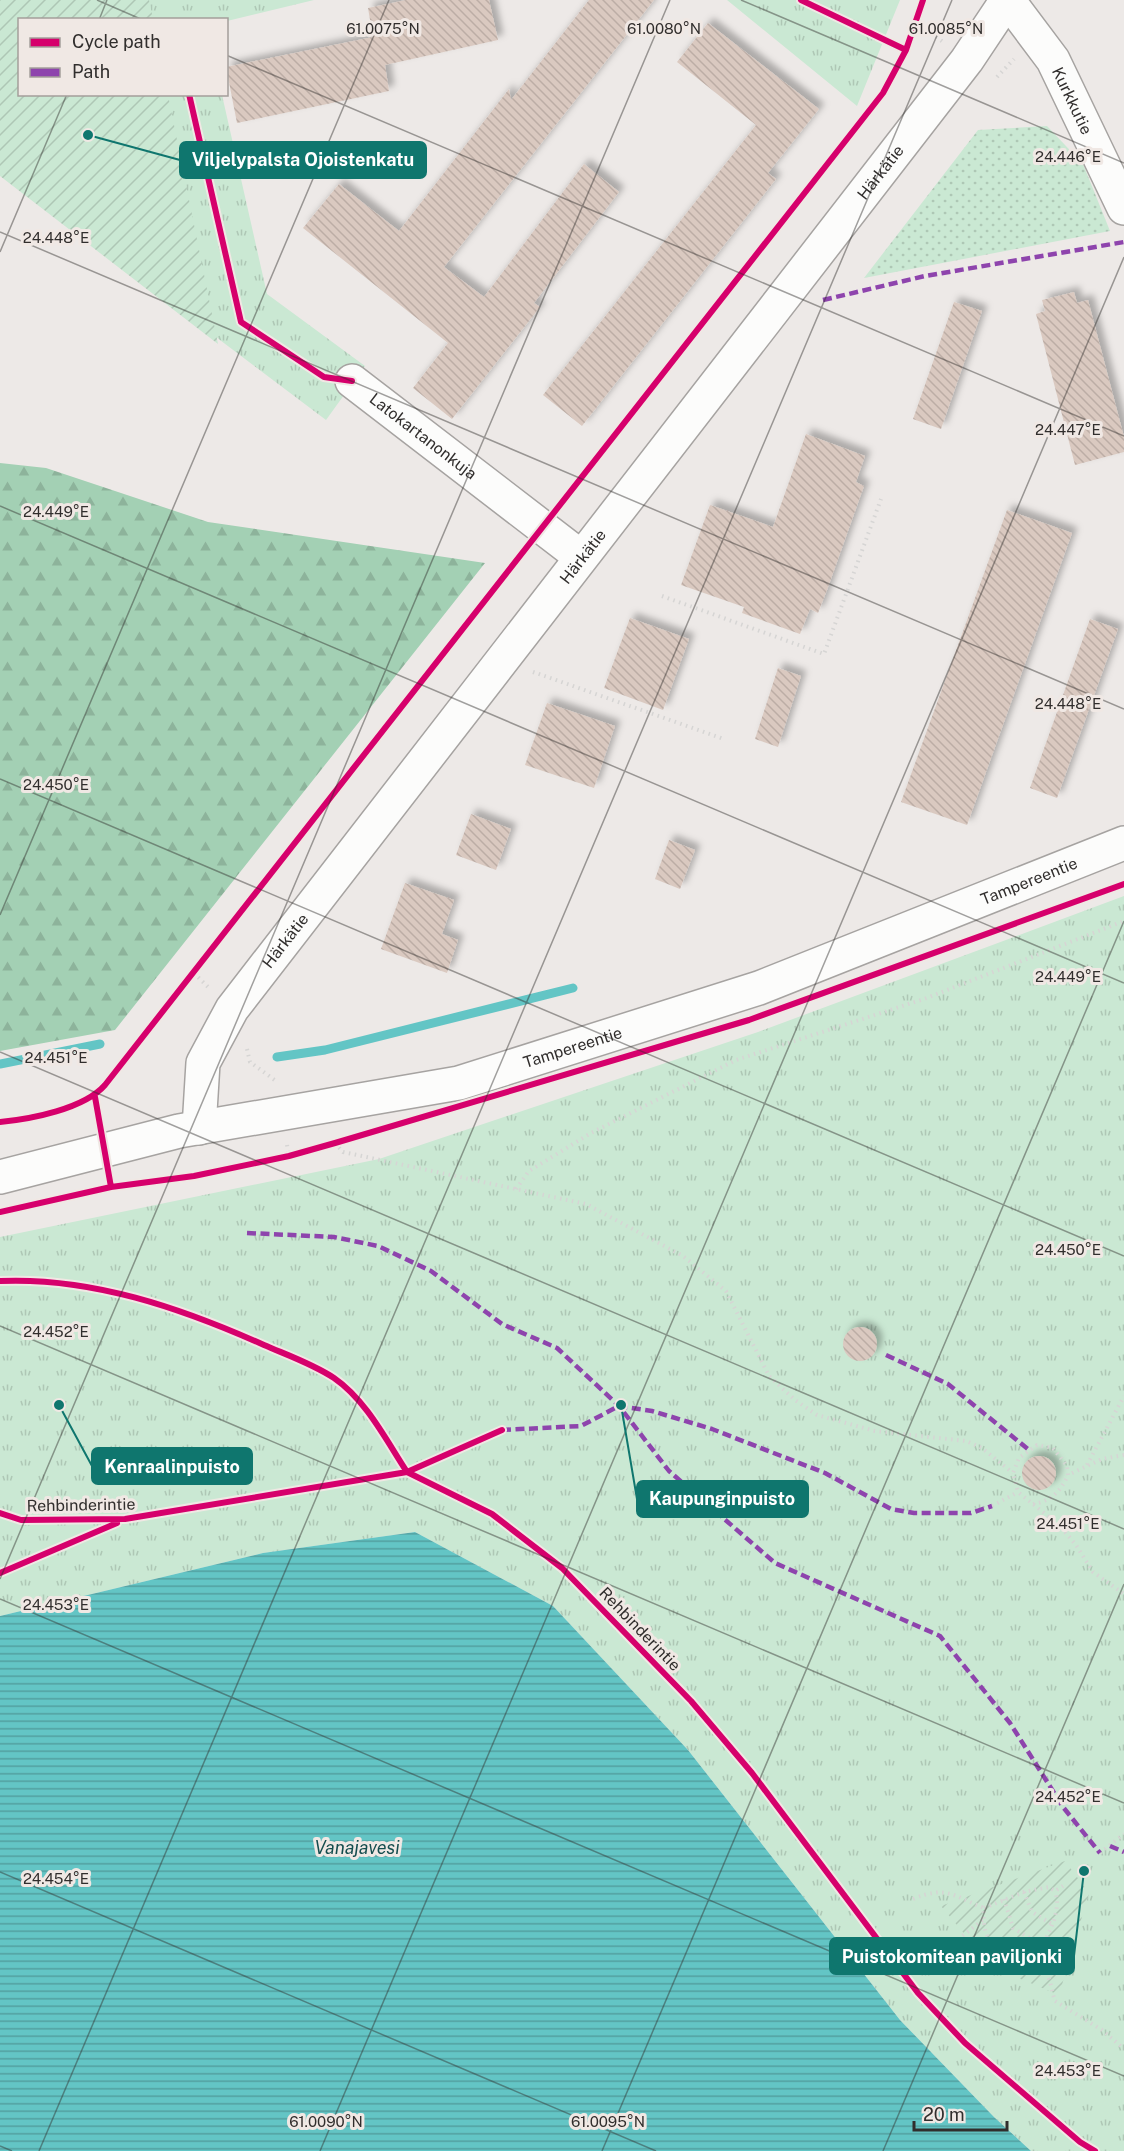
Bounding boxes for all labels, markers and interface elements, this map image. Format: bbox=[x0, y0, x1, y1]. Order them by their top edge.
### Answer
legend bbox=[18, 18, 228, 96]
text: 61.0075°N bbox=[346, 20, 420, 37]
text: 61.0080°N bbox=[627, 20, 701, 37]
text: 61.0085°N bbox=[909, 20, 983, 37]
text: Cycle path bbox=[72, 31, 161, 52]
text: Path bbox=[72, 61, 110, 82]
street label: Kurkkutie bbox=[1048, 64, 1097, 137]
street label: Härkätie bbox=[853, 141, 907, 203]
callout: Viljelypalsta Ojoistenkatu bbox=[180, 142, 426, 178]
text: 24.446°E bbox=[1035, 148, 1101, 165]
text: Viljelypalsta Ojoistenkatu bbox=[192, 149, 414, 170]
text: 24.448°E bbox=[23, 229, 89, 246]
street label: Latokartanonkuja bbox=[366, 389, 481, 483]
text: 24.447°E bbox=[1035, 421, 1101, 438]
text: 24.449°E bbox=[23, 503, 89, 520]
street label: Härkätie bbox=[556, 525, 610, 587]
text: 24.448°E bbox=[1035, 695, 1101, 712]
text: 24.450°E bbox=[23, 776, 89, 793]
street label: Tampereentie bbox=[978, 853, 1080, 909]
street label: Härkätie bbox=[258, 909, 312, 972]
text: 24.449°E bbox=[1035, 968, 1101, 985]
street label: Tampereentie bbox=[521, 1023, 624, 1072]
text: 24.451°E bbox=[25, 1049, 87, 1066]
text: 24.450°E bbox=[1035, 1241, 1101, 1258]
text: 24.452°E bbox=[23, 1323, 89, 1340]
callout: Kenraalinpuisto bbox=[92, 1448, 252, 1484]
text: Kenraalinpuisto bbox=[104, 1456, 240, 1477]
callout: Kaupunginpuisto bbox=[637, 1481, 808, 1517]
text: Kaupunginpuisto bbox=[649, 1488, 795, 1509]
street label: Rehbinderintie bbox=[26, 1495, 136, 1515]
text: 24.451°E bbox=[1037, 1515, 1099, 1532]
street label: Rehbinderintie bbox=[595, 1583, 685, 1675]
text: 24.453°E bbox=[23, 1596, 89, 1613]
text: 24.452°E bbox=[1035, 1788, 1101, 1805]
water label: Vanajavesi bbox=[314, 1837, 400, 1858]
text: 24.454°E bbox=[23, 1870, 89, 1887]
callout: Puistokomitean paviljonki bbox=[830, 1938, 1074, 1974]
text: Puistokomitean paviljonki bbox=[842, 1946, 1062, 1967]
text: 24.453°E bbox=[1035, 2062, 1101, 2079]
scale bar bbox=[914, 2094, 1007, 2132]
text: 20 m bbox=[923, 2104, 965, 2125]
text: 61.0090°N bbox=[289, 2113, 363, 2130]
text: 61.0095°N bbox=[571, 2113, 645, 2130]

